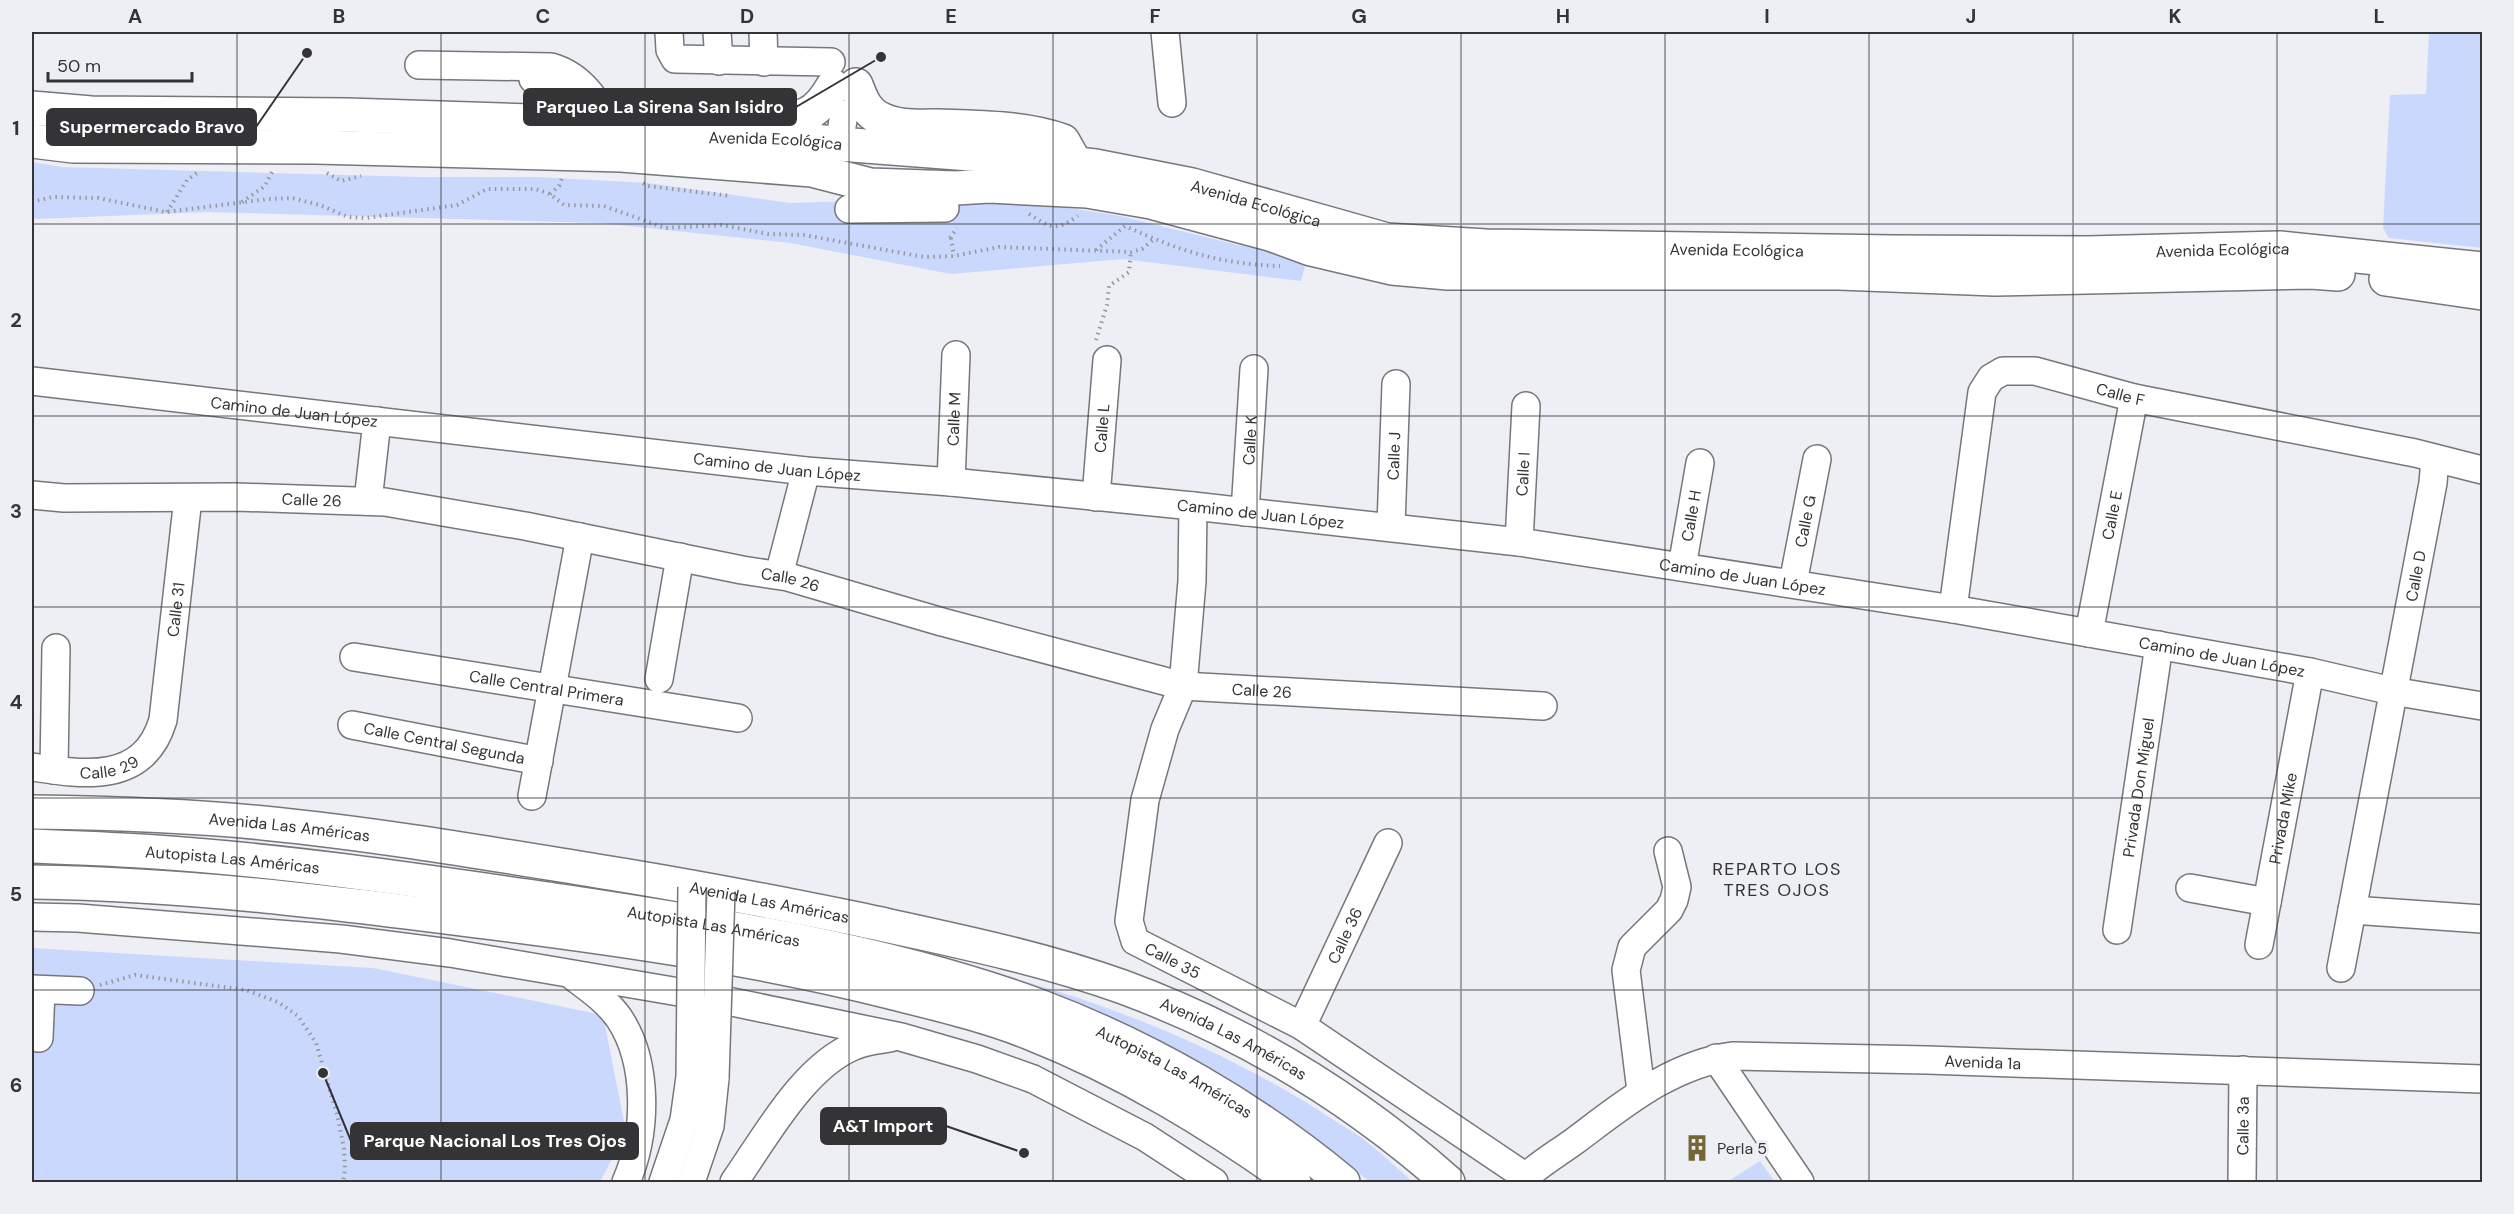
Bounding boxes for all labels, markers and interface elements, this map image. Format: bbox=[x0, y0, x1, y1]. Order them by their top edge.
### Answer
text: A bbox=[128, 3, 142, 29]
text: B bbox=[333, 3, 345, 29]
text: C bbox=[536, 3, 550, 29]
text: D bbox=[740, 3, 754, 29]
text: E bbox=[945, 3, 957, 29]
text: F bbox=[1149, 3, 1161, 29]
text: G bbox=[1351, 3, 1367, 29]
text: H bbox=[1556, 3, 1570, 29]
text: I bbox=[1764, 3, 1770, 29]
text: J bbox=[1966, 3, 1976, 29]
text: K bbox=[2168, 3, 2182, 29]
text: L bbox=[2373, 3, 2385, 29]
scale bar bbox=[48, 45, 192, 83]
text: 50 m bbox=[57, 54, 101, 78]
callout: Parqueo La Sirena San Isidro bbox=[524, 89, 796, 125]
text: Parqueo La Sirena San Isidro bbox=[536, 95, 784, 119]
callout: Supermercado Bravo bbox=[47, 109, 256, 145]
text: 1 bbox=[12, 115, 20, 141]
text: Supermercado Bravo bbox=[59, 115, 245, 139]
street label: Avenida Ecológica bbox=[708, 127, 844, 155]
street label: Avenida Ecológica bbox=[1188, 175, 1323, 232]
street label: Avenida Ecológica bbox=[2155, 238, 2291, 262]
street label: Avenida Ecológica bbox=[1669, 239, 1804, 262]
text: 2 bbox=[10, 307, 22, 333]
street label: Calle F bbox=[2094, 378, 2147, 411]
street label: Camino de Juan López bbox=[209, 392, 379, 432]
street label: Calle M bbox=[942, 392, 966, 447]
street label: Calle L bbox=[1090, 403, 1114, 454]
street label: Calle K bbox=[1238, 415, 1262, 466]
street label: Calle J bbox=[1383, 431, 1405, 481]
street label: Camino de Juan López bbox=[692, 448, 861, 486]
street label: Calle I bbox=[1511, 451, 1535, 497]
street label: Calle 26 bbox=[281, 489, 342, 512]
street label: Calle H bbox=[1677, 489, 1706, 543]
street label: Calle E bbox=[2097, 489, 2127, 542]
street label: Calle G bbox=[1790, 493, 1821, 549]
street label: Camino de Juan López bbox=[1176, 494, 1345, 534]
text: 3 bbox=[10, 498, 22, 524]
street label: Calle D bbox=[2401, 549, 2431, 603]
street label: Camino de Juan López bbox=[1658, 554, 1827, 600]
street label: Calle 26 bbox=[759, 563, 822, 597]
street label: Calle 31 bbox=[162, 581, 189, 638]
street label: Camino de Juan López bbox=[2137, 632, 2306, 682]
street label: Calle Central Primera bbox=[468, 665, 625, 711]
street label: Calle 26 bbox=[1231, 679, 1292, 703]
text: 4 bbox=[10, 689, 23, 715]
street label: Privada Don Miguel bbox=[2118, 716, 2159, 859]
street label: Calle Central Segunda bbox=[362, 717, 527, 769]
street label: Calle 29 bbox=[80, 751, 143, 784]
street label: Privada Mike bbox=[2264, 771, 2302, 866]
street label: Avenida Las Américas bbox=[208, 808, 371, 847]
street label: Autopista Las Américas bbox=[145, 841, 321, 879]
district label: REPARTO LOS TRES OJOS bbox=[1712, 857, 1842, 902]
street label: Avenida Las Américas bbox=[688, 877, 851, 928]
text: 5 bbox=[10, 881, 22, 907]
street label: Autopista Las Américas bbox=[626, 901, 802, 952]
street label: Calle 36 bbox=[1323, 904, 1367, 967]
street label: Calle 35 bbox=[1141, 938, 1204, 984]
street label: Avenida Las Américas bbox=[1157, 993, 1311, 1085]
street label: Autopista Las Américas bbox=[1093, 1021, 1256, 1123]
street label: Avenida 1a bbox=[1944, 1051, 2021, 1074]
text: 6 bbox=[10, 1072, 22, 1098]
street label: Calle 3a bbox=[2232, 1096, 2254, 1156]
callout: A&T Import bbox=[821, 1108, 946, 1144]
text: A&T Import bbox=[833, 1114, 933, 1138]
callout: Parque Nacional Los Tres Ojos bbox=[351, 1123, 638, 1159]
text: Parque Nacional Los Tres Ojos bbox=[363, 1129, 627, 1153]
building icon: Perla 5 bbox=[1682, 1133, 1712, 1163]
place label: Perla 5 bbox=[1717, 1138, 1767, 1159]

